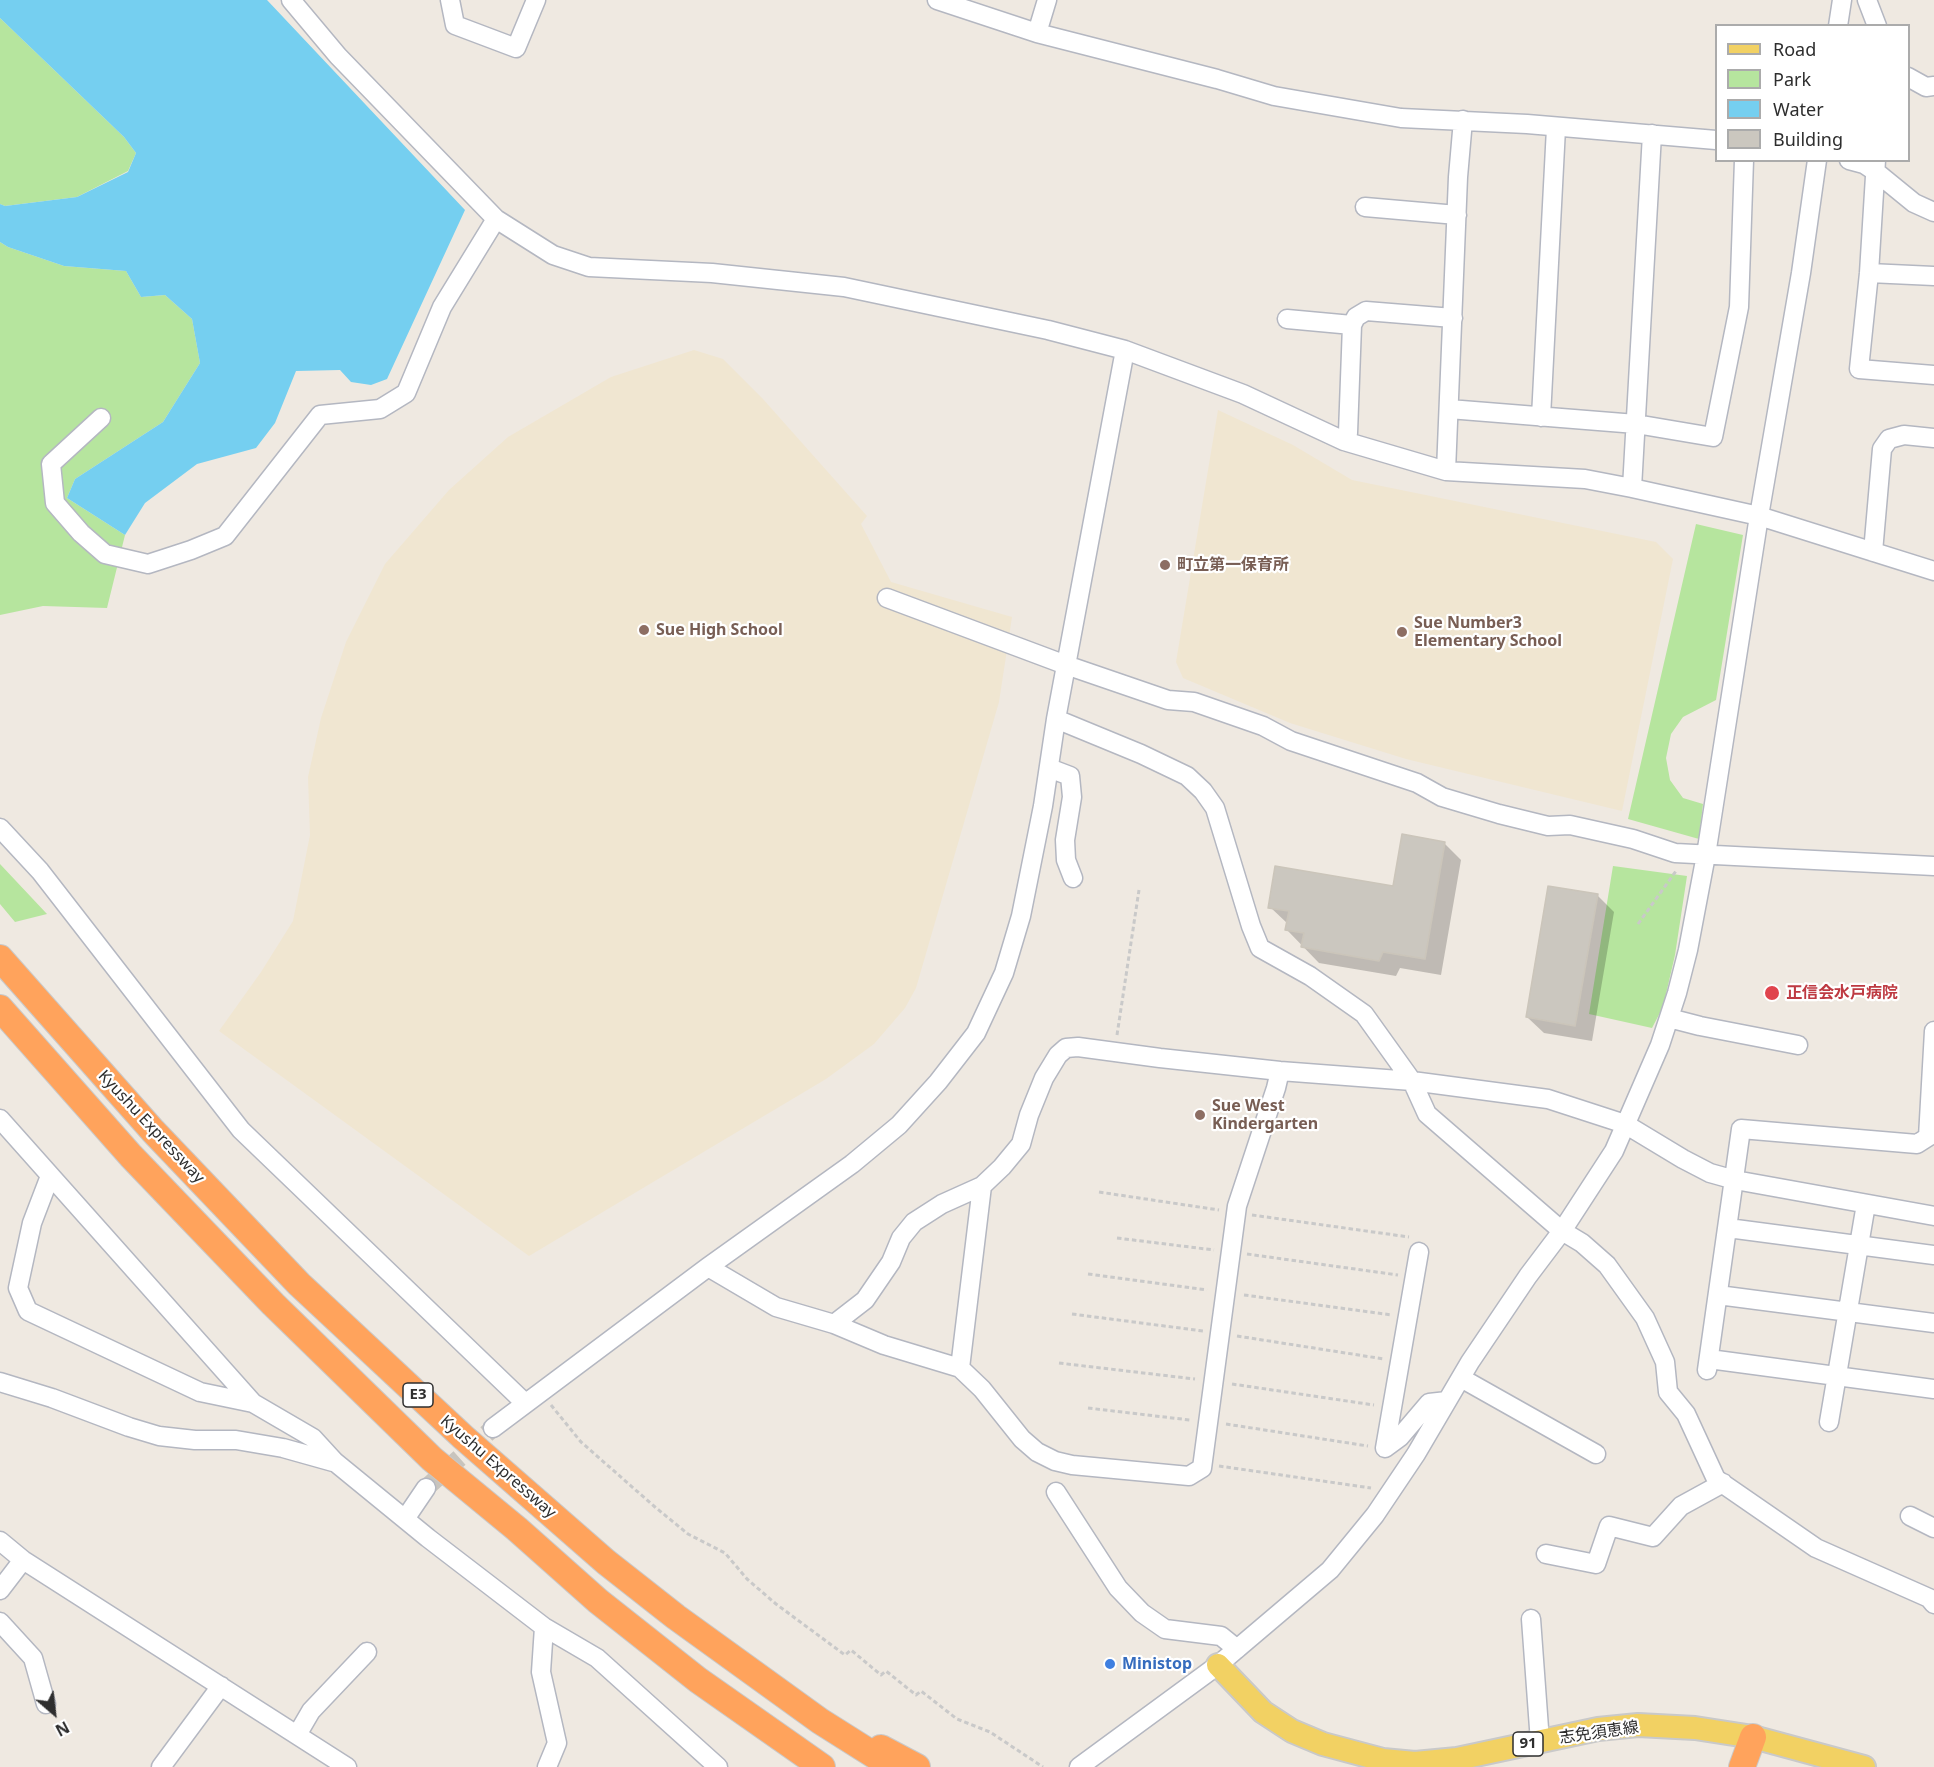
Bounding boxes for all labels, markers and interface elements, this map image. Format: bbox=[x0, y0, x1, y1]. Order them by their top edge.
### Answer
legend bbox=[1715, 24, 1910, 162]
text: Road bbox=[1773, 37, 1816, 61]
text: Park bbox=[1773, 67, 1811, 91]
text: Water bbox=[1773, 97, 1824, 121]
text: Building bbox=[1773, 127, 1843, 151]
place label: 町立第一保育所 bbox=[1177, 555, 1289, 575]
marker: 町立第一保育所 bbox=[1158, 558, 1172, 572]
place label: Sue Number3 Elementary School bbox=[1414, 613, 1562, 651]
place label: Sue High School bbox=[656, 620, 783, 640]
marker: Sue High School bbox=[637, 623, 651, 637]
marker: Sue Number3 Elementary School bbox=[1395, 625, 1409, 639]
place label: 正信会水戸病院 bbox=[1786, 983, 1898, 1003]
marker: 正信会水戸病院 bbox=[1763, 984, 1781, 1002]
street label: Kyushu Expressway bbox=[94, 1067, 208, 1187]
place label: Sue West Kindergarten bbox=[1212, 1096, 1318, 1134]
marker: Sue West Kindergarten bbox=[1193, 1108, 1207, 1122]
road number: E3 bbox=[403, 1383, 433, 1407]
street label: Kyushu Expressway bbox=[436, 1412, 560, 1522]
place label: Ministop bbox=[1122, 1654, 1192, 1674]
marker: Ministop bbox=[1103, 1657, 1117, 1671]
north arrow bbox=[24, 1683, 84, 1743]
text: N bbox=[52, 1716, 73, 1742]
street label: 志免須恵線 bbox=[1558, 1718, 1640, 1748]
road number: 91 bbox=[1513, 1732, 1543, 1756]

